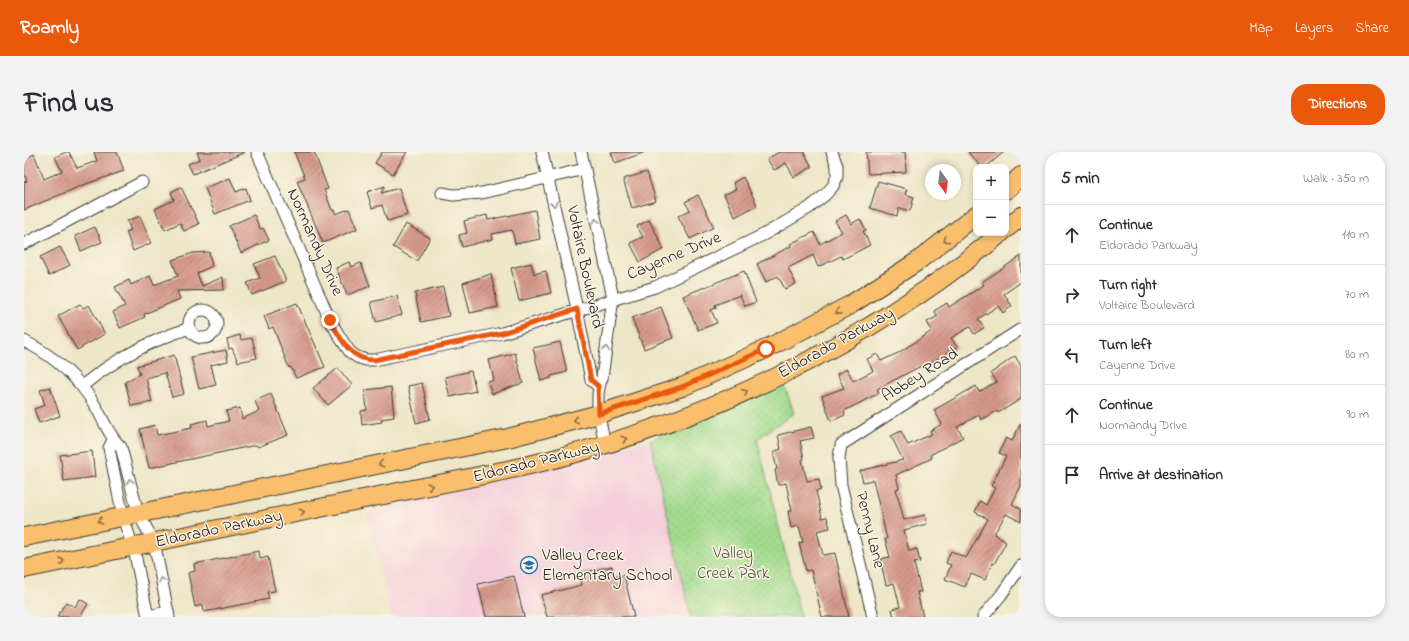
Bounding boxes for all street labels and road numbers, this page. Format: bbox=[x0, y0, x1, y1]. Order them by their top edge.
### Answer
street label: Normandy Drive bbox=[279, 184, 350, 300]
street label: Voltaire Boulevard bbox=[560, 202, 610, 331]
street label: Cayenne Drive bbox=[623, 225, 726, 288]
street label: Eldorado Parkway bbox=[773, 301, 899, 386]
street label: Abbey Road bbox=[877, 341, 964, 409]
street label: Eldorado Parkway bbox=[470, 434, 602, 491]
street label: Penny Lane bbox=[847, 489, 892, 572]
street label: Eldorado Parkway bbox=[153, 503, 285, 556]

